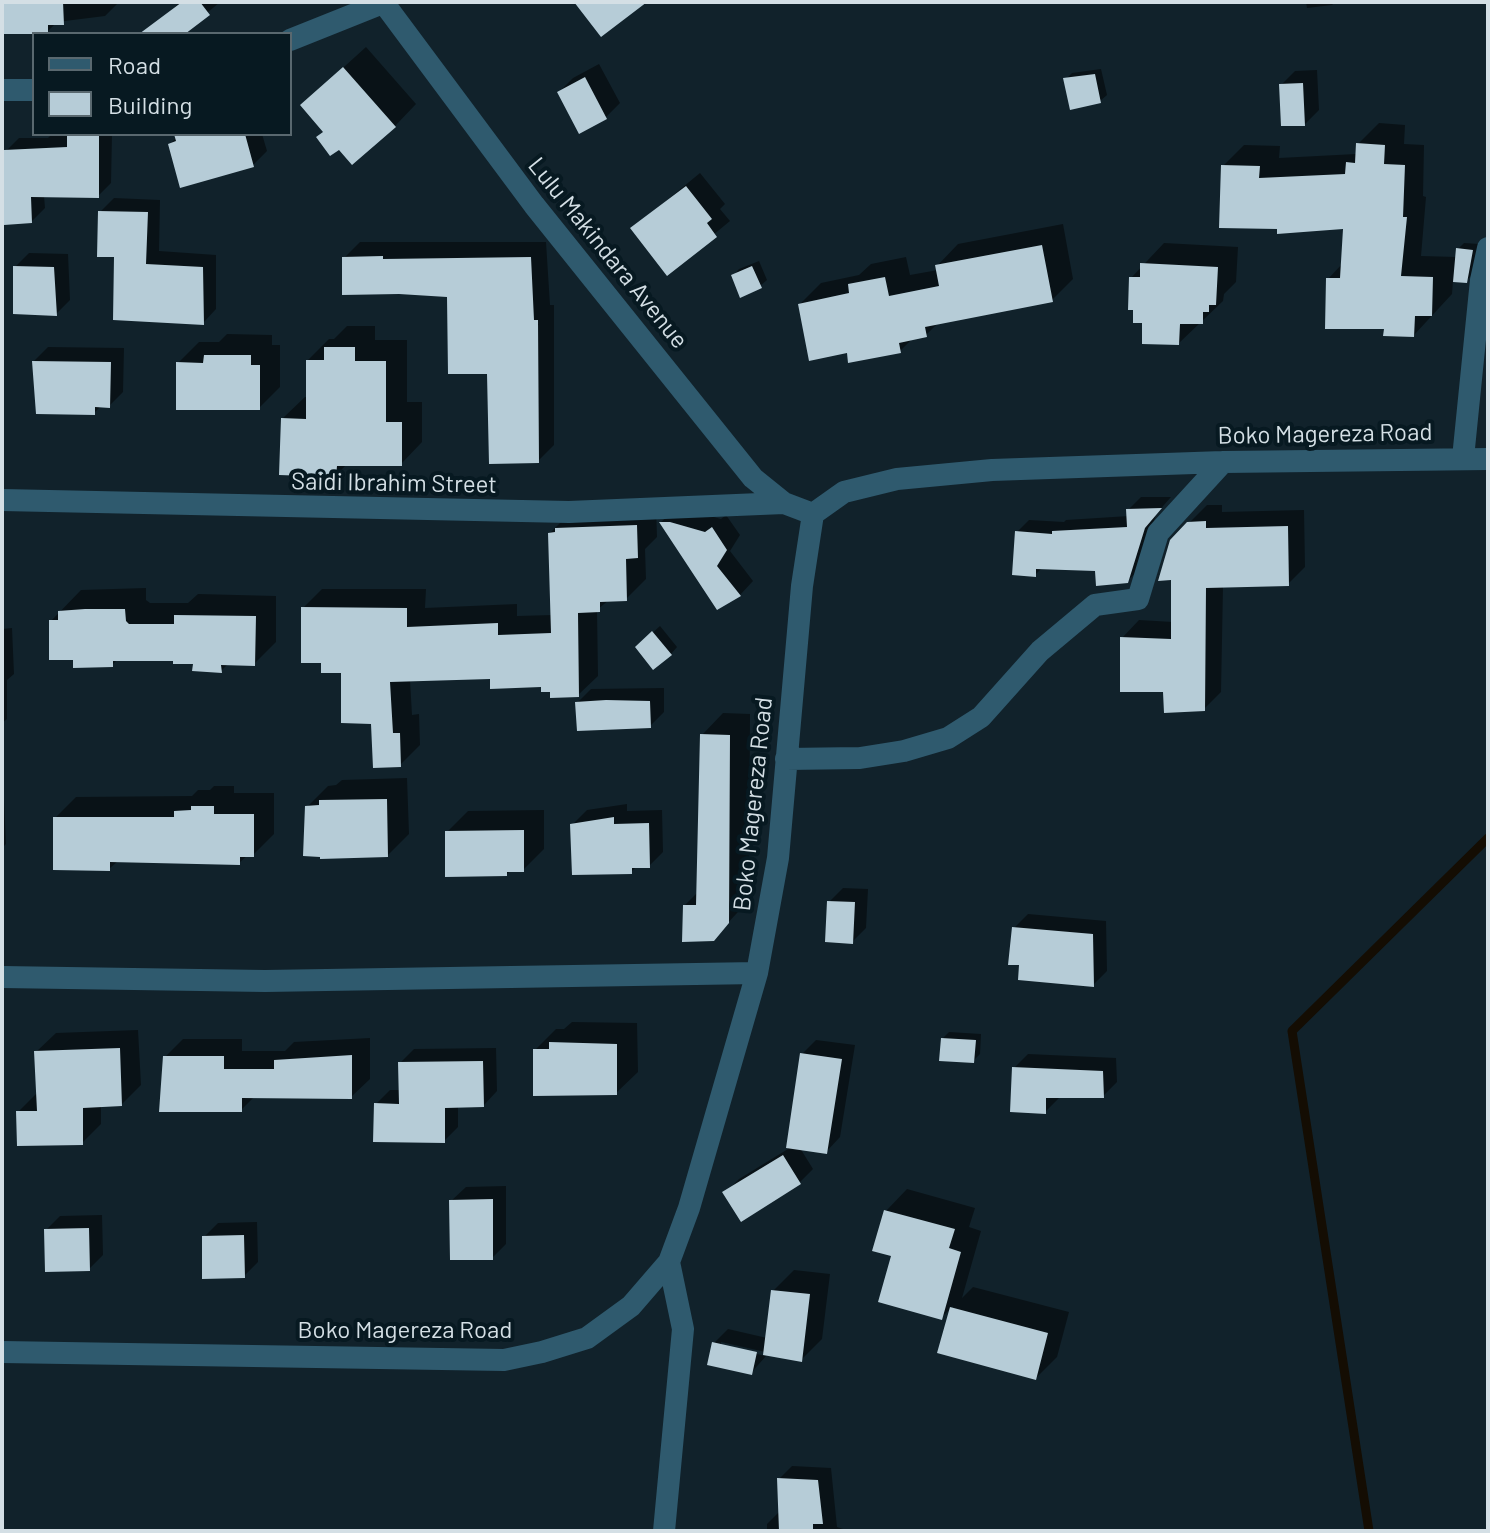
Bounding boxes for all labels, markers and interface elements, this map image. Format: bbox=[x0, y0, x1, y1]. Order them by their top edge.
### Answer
legend bbox=[32, 32, 292, 136]
text: Road bbox=[108, 50, 161, 79]
text: Building bbox=[108, 90, 192, 119]
street label: Lulu Makindara Avenue bbox=[522, 152, 694, 354]
street label: Boko Magereza Road bbox=[1217, 418, 1433, 450]
street label: Saidi Ibrahim Street bbox=[291, 467, 497, 499]
street label: Boko Magereza Road bbox=[727, 696, 779, 912]
street label: Boko Magereza Road bbox=[298, 1316, 512, 1344]

